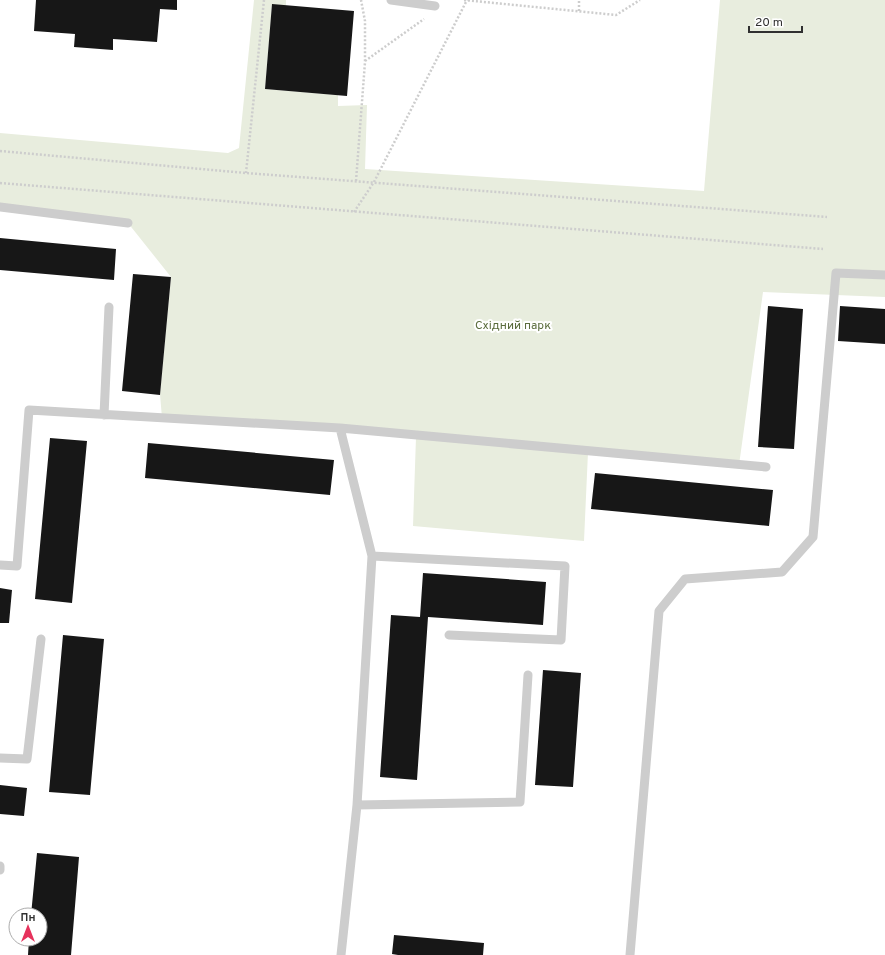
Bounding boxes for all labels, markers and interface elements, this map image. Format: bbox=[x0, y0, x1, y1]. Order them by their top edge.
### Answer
scale bar bbox=[749, 8, 802, 34]
text: 20 m bbox=[755, 15, 783, 31]
park label: Східний парк bbox=[475, 318, 551, 334]
north arrow bbox=[8, 907, 48, 947]
text: Пн bbox=[21, 911, 35, 925]

